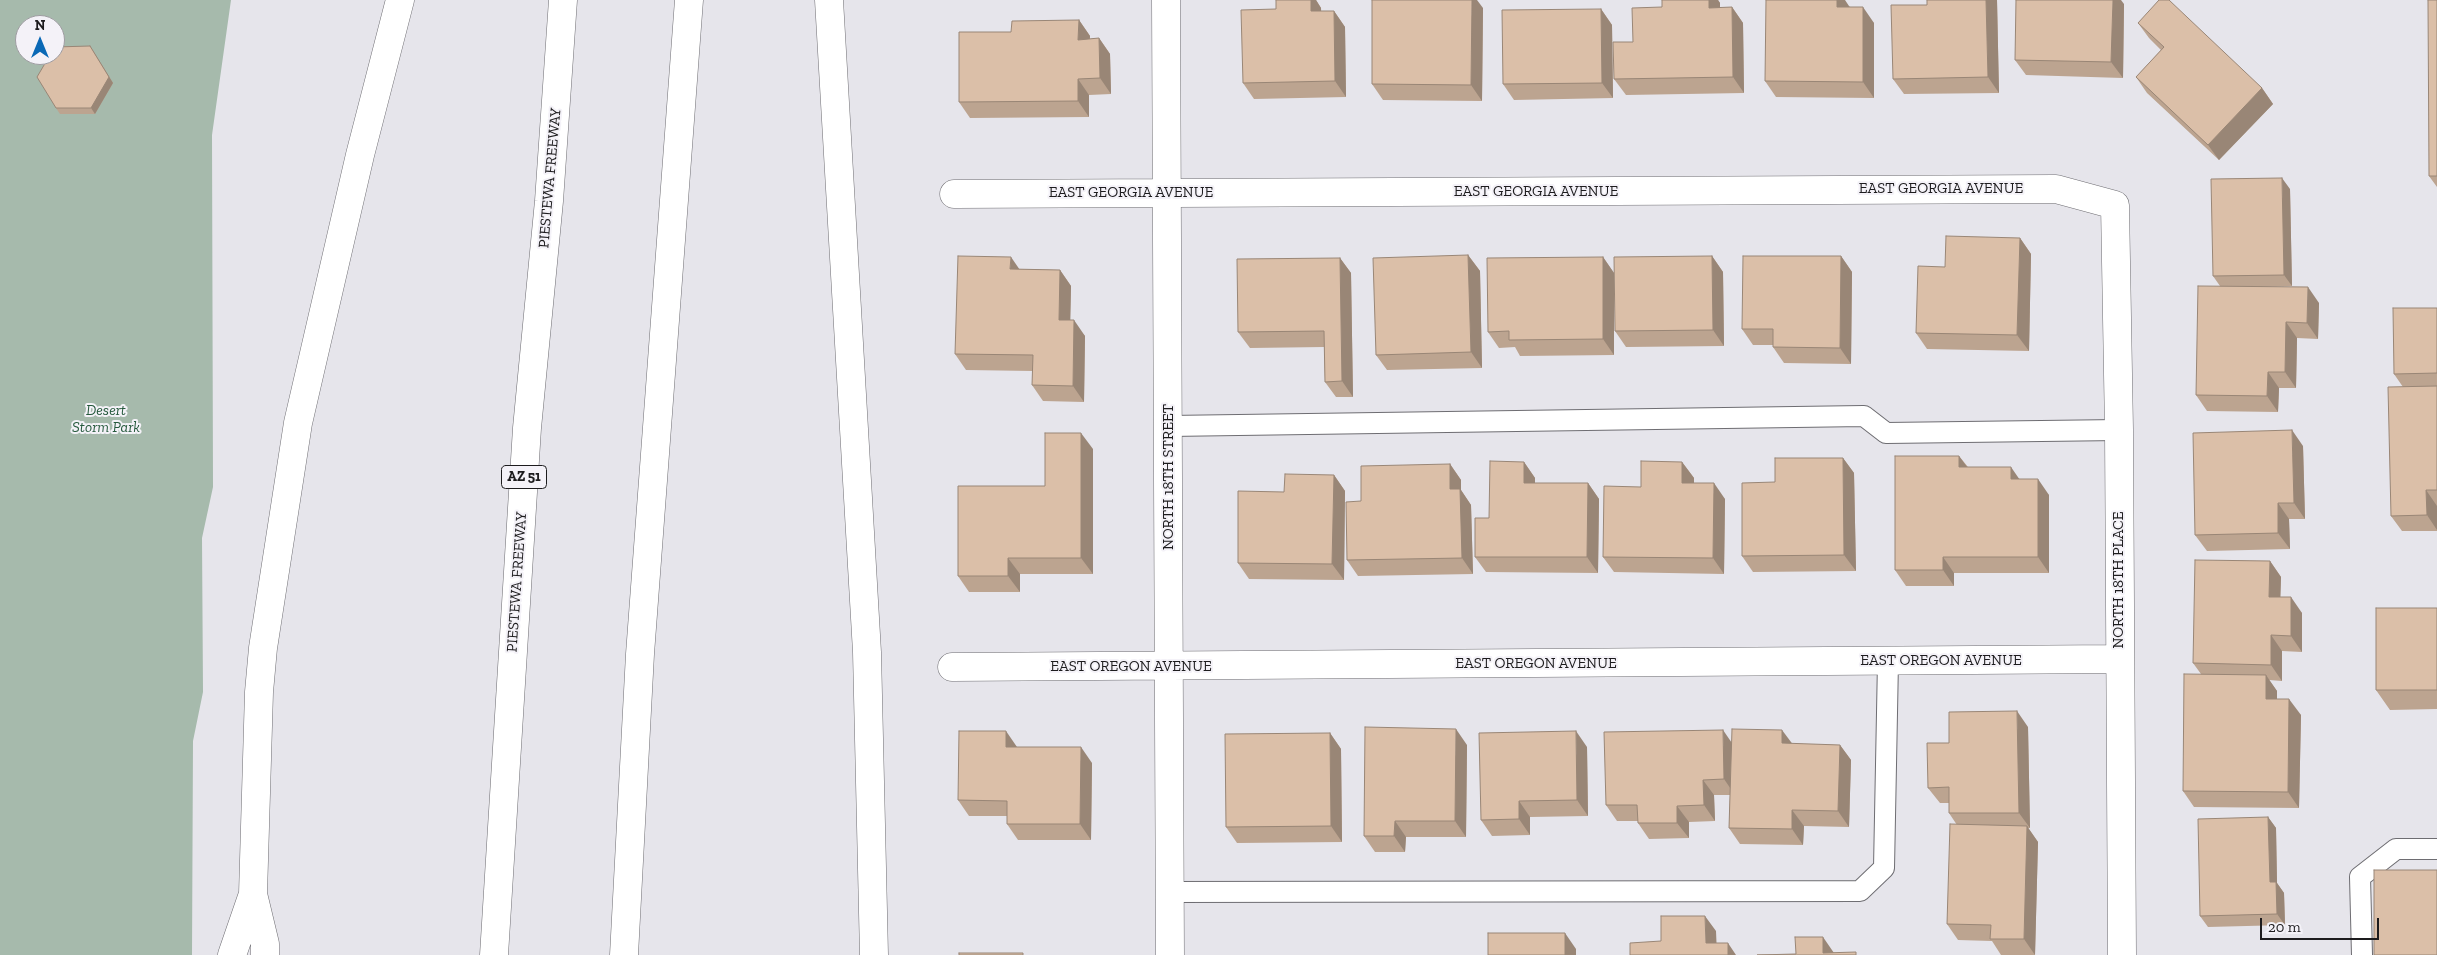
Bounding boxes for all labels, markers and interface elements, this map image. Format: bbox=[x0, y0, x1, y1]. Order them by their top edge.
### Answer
north arrow bbox=[15, 15, 65, 65]
text: N bbox=[35, 17, 45, 34]
street label: PIESTEWA FREEWAY bbox=[535, 107, 565, 249]
street label: EAST GEORGIA AVENUE bbox=[1859, 180, 2023, 198]
street label: EAST GEORGIA AVENUE bbox=[1454, 183, 1618, 201]
street label: EAST GEORGIA AVENUE bbox=[1049, 184, 1213, 202]
park label: Desert Storm Park bbox=[72, 402, 140, 437]
street label: NORTH 18TH STREET bbox=[1160, 404, 1178, 550]
road number: AZ 51 bbox=[502, 466, 546, 488]
street label: PIESTEWA FREEWAY bbox=[503, 511, 531, 653]
street label: NORTH 18TH PLACE bbox=[2110, 511, 2128, 649]
street label: EAST OREGON AVENUE bbox=[1860, 652, 2022, 670]
street label: EAST OREGON AVENUE bbox=[1455, 655, 1617, 673]
street label: EAST OREGON AVENUE bbox=[1050, 658, 1212, 676]
scale bar bbox=[2262, 908, 2381, 940]
text: 20 m bbox=[2268, 918, 2301, 936]

